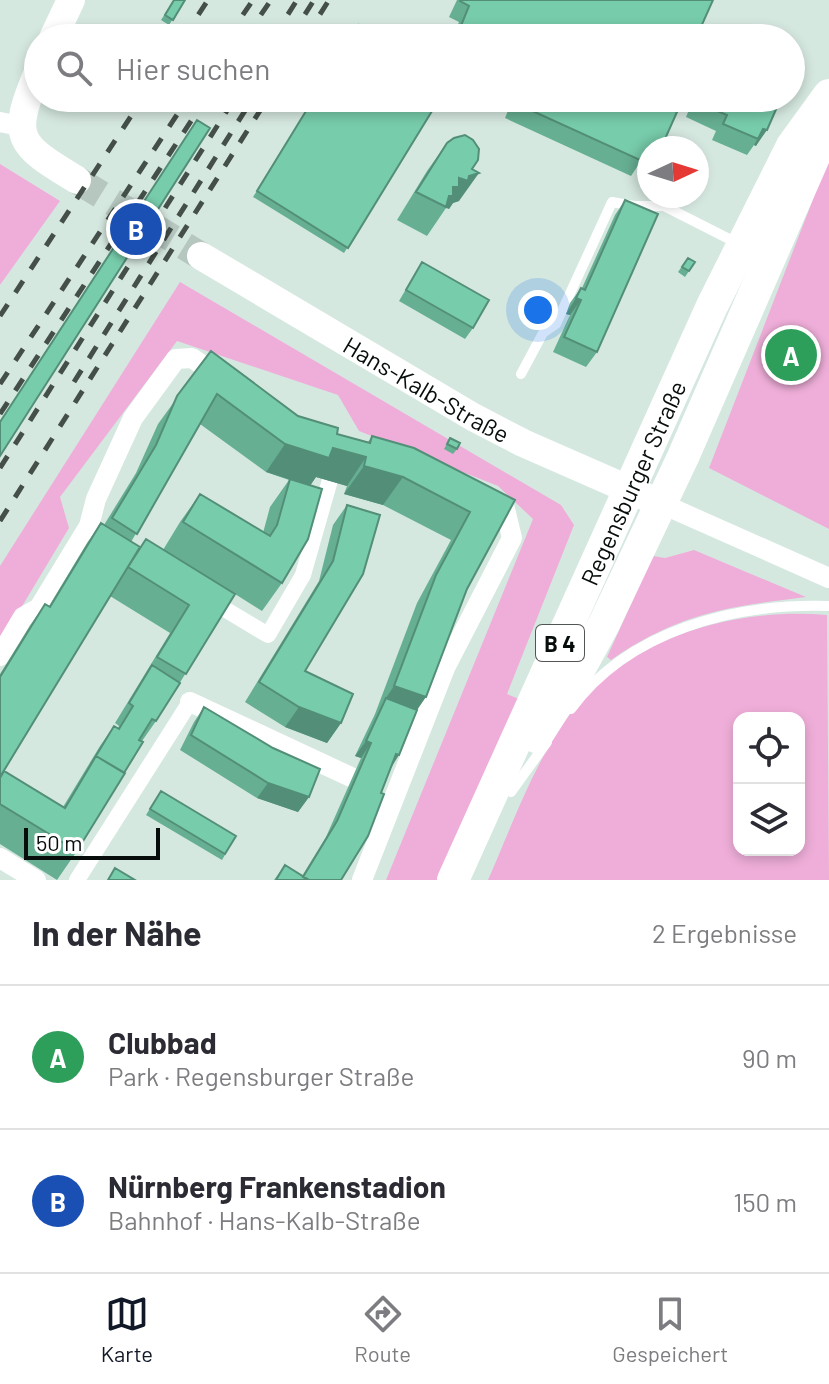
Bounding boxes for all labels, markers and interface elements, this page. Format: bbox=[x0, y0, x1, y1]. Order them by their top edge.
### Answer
search box bbox=[24, 24, 805, 112]
icon: search bbox=[52, 46, 96, 90]
text: Hier suchen bbox=[116, 50, 270, 86]
north arrow bbox=[637, 136, 709, 208]
pin: B bbox=[110, 199, 162, 259]
your location bbox=[518, 290, 558, 330]
pin: A bbox=[765, 325, 817, 385]
street label: Hans-Kalb-Straße bbox=[339, 329, 515, 448]
street label: Regensburger Straße bbox=[574, 376, 691, 589]
road number: B 4 bbox=[536, 625, 584, 661]
map controls bbox=[733, 712, 805, 856]
button: locate bbox=[733, 712, 805, 784]
button: layers bbox=[733, 784, 805, 856]
scale bar bbox=[24, 824, 160, 860]
text: 50 m bbox=[36, 829, 82, 855]
text: In der Nähe bbox=[32, 912, 202, 953]
text: 2 Ergebnisse bbox=[652, 917, 797, 948]
text: Clubbad bbox=[108, 1024, 217, 1060]
text: A bbox=[49, 1042, 67, 1073]
text: 90 m bbox=[742, 1042, 797, 1073]
text: Park · Regensburger Straße bbox=[108, 1060, 414, 1091]
text: Nürnberg Frankenstadion bbox=[108, 1168, 446, 1204]
text: B bbox=[50, 1186, 66, 1217]
text: 150 m bbox=[733, 1186, 797, 1217]
text: Bahnhof · Hans-Kalb-Straße bbox=[108, 1204, 421, 1235]
tab: Karte bbox=[101, 1292, 153, 1366]
tab: Route bbox=[354, 1292, 411, 1366]
tab: Gespeichert bbox=[612, 1292, 728, 1366]

